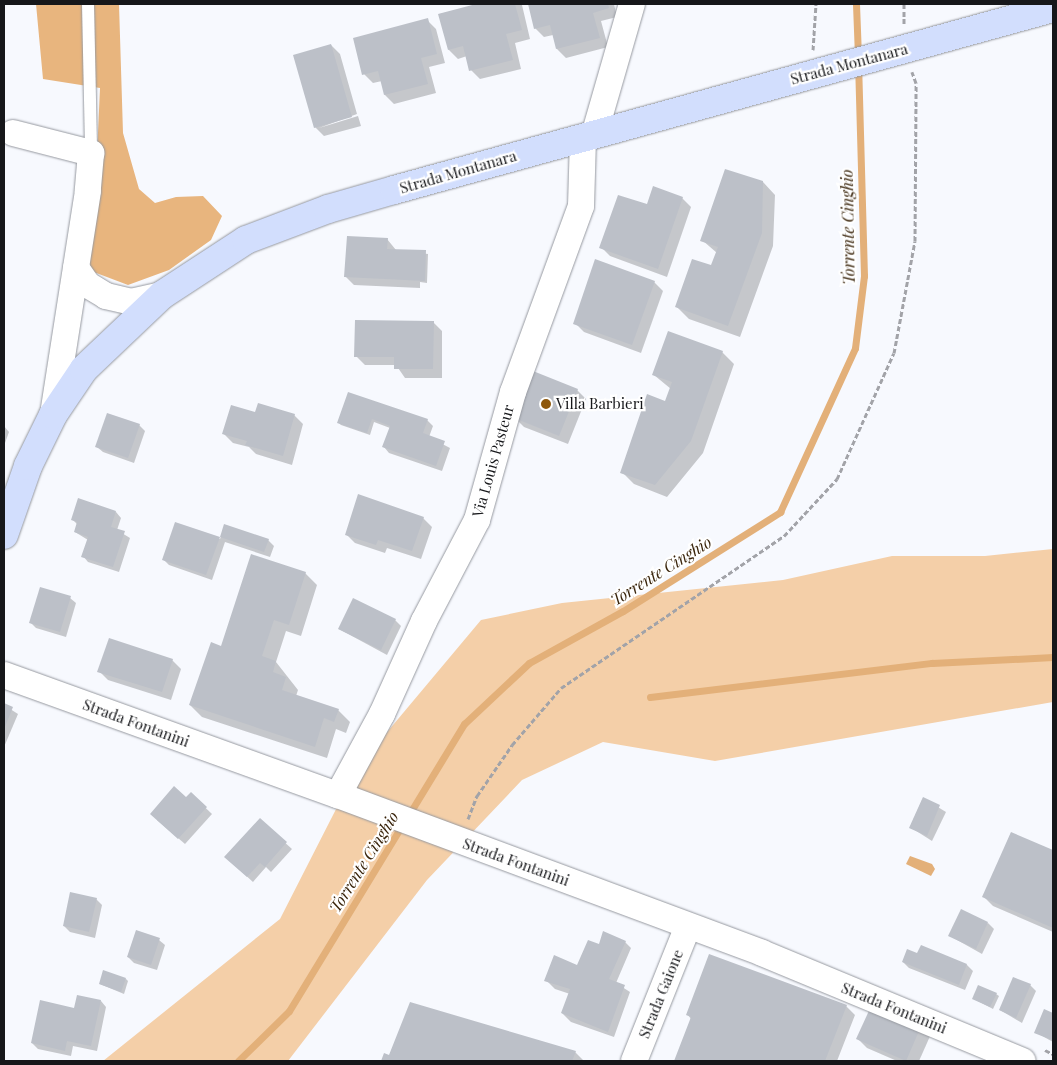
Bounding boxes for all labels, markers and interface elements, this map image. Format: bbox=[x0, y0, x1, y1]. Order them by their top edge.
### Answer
street label: Strada Montanara bbox=[788, 40, 910, 88]
street label: Strada Montanara bbox=[397, 147, 519, 197]
water label: Torrente Cinghio bbox=[837, 169, 859, 285]
place label: Villa Barbieri bbox=[556, 395, 644, 413]
marker: Villa Barbieri bbox=[540, 398, 552, 410]
street label: Via Louis Pasteur bbox=[468, 403, 518, 519]
water label: Torrente Cinghio bbox=[607, 532, 715, 610]
street label: Strada Fontanini bbox=[80, 695, 192, 751]
water label: Torrente Cinghio bbox=[325, 808, 403, 916]
street label: Strada Fontanini bbox=[460, 834, 572, 890]
street label: Strada Gaione bbox=[635, 947, 687, 1041]
street label: Strada Fontanini bbox=[839, 979, 949, 1037]

